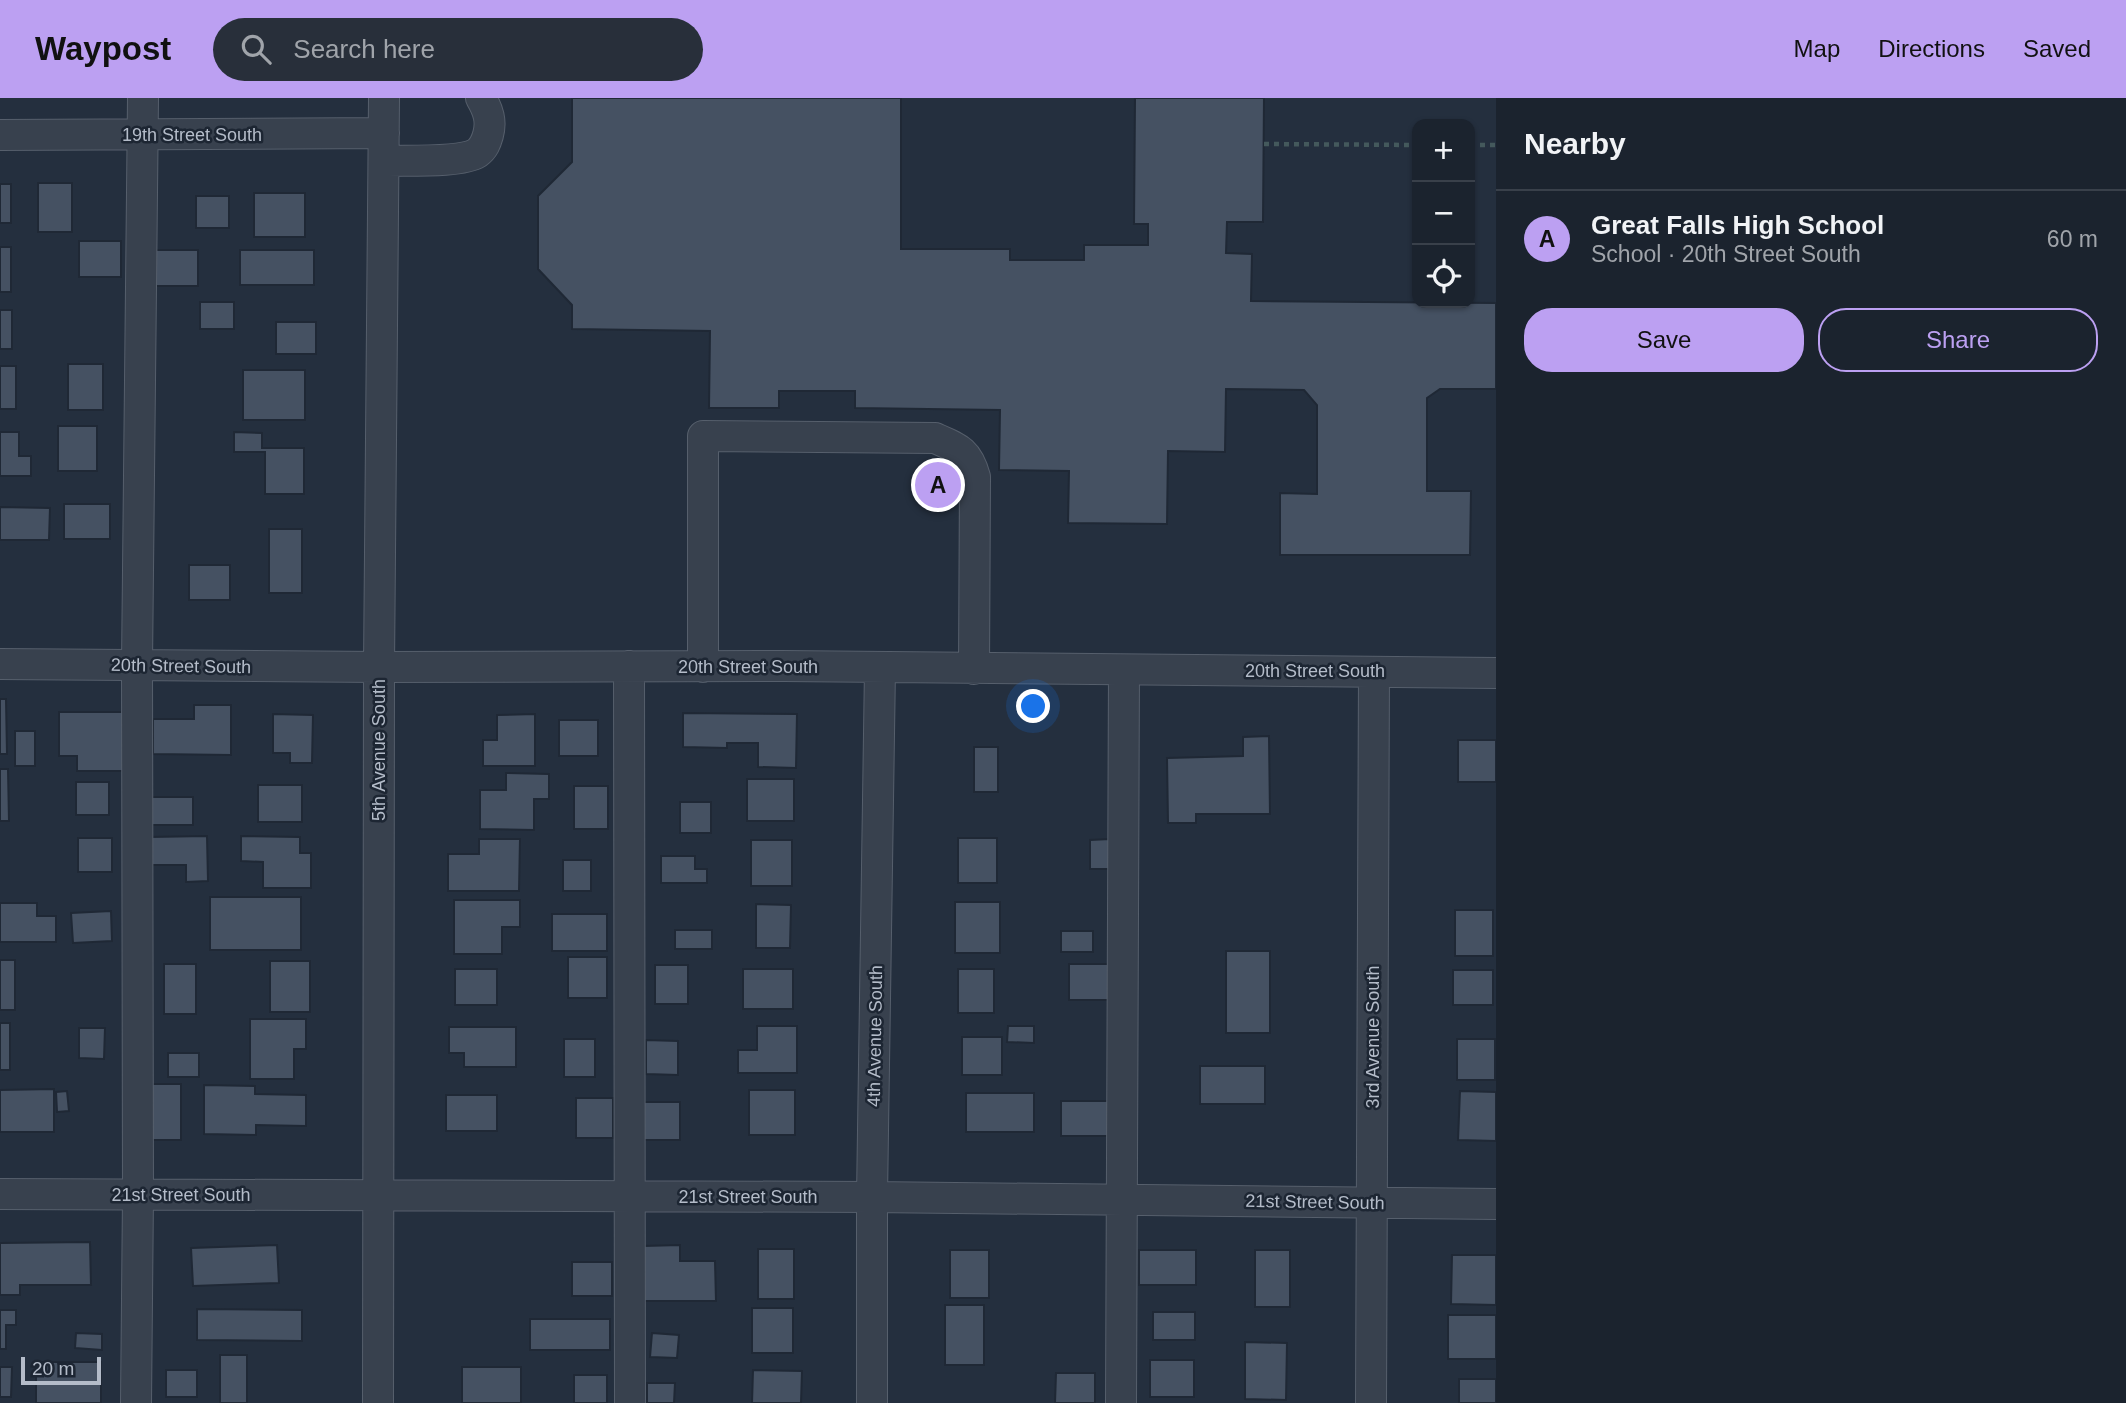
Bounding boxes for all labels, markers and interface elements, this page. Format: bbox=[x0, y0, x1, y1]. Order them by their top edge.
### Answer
search box bbox=[213, 18, 703, 81]
text: Waypost bbox=[35, 30, 171, 67]
icon: search bbox=[237, 30, 275, 68]
text: Search here bbox=[293, 34, 435, 64]
text: Map bbox=[1794, 35, 1840, 62]
text: Directions bbox=[1878, 35, 1985, 62]
text: Saved bbox=[2023, 35, 2091, 62]
map controls bbox=[1412, 119, 1475, 308]
button: + bbox=[1412, 119, 1475, 182]
street label: 19th Street South bbox=[122, 125, 262, 145]
text: Nearby bbox=[1524, 127, 1626, 160]
button: − bbox=[1412, 182, 1475, 245]
text: Great Falls High School bbox=[1591, 210, 1884, 240]
text: A bbox=[1539, 226, 1555, 252]
text: 60 m bbox=[2047, 226, 2098, 252]
text: School · 20th Street South bbox=[1591, 241, 1861, 267]
button: locate bbox=[1412, 245, 1475, 308]
button: Save bbox=[1524, 308, 1804, 372]
button: Share bbox=[1818, 308, 2098, 372]
pin: A bbox=[915, 459, 961, 511]
street label: 20th Street South bbox=[111, 655, 251, 677]
street label: 20th Street South bbox=[678, 657, 818, 677]
street label: 20th Street South bbox=[1245, 661, 1385, 681]
street label: 5th Avenue South bbox=[369, 679, 389, 821]
your location bbox=[1016, 689, 1050, 723]
street label: 4th Avenue South bbox=[864, 965, 886, 1107]
street label: 3rd Avenue South bbox=[1363, 966, 1383, 1108]
street label: 21st Street South bbox=[111, 1185, 251, 1205]
street label: 21st Street South bbox=[678, 1187, 818, 1207]
street label: 21st Street South bbox=[1245, 1191, 1385, 1213]
scale bar bbox=[21, 1354, 102, 1386]
text: 20 m bbox=[32, 1358, 74, 1379]

